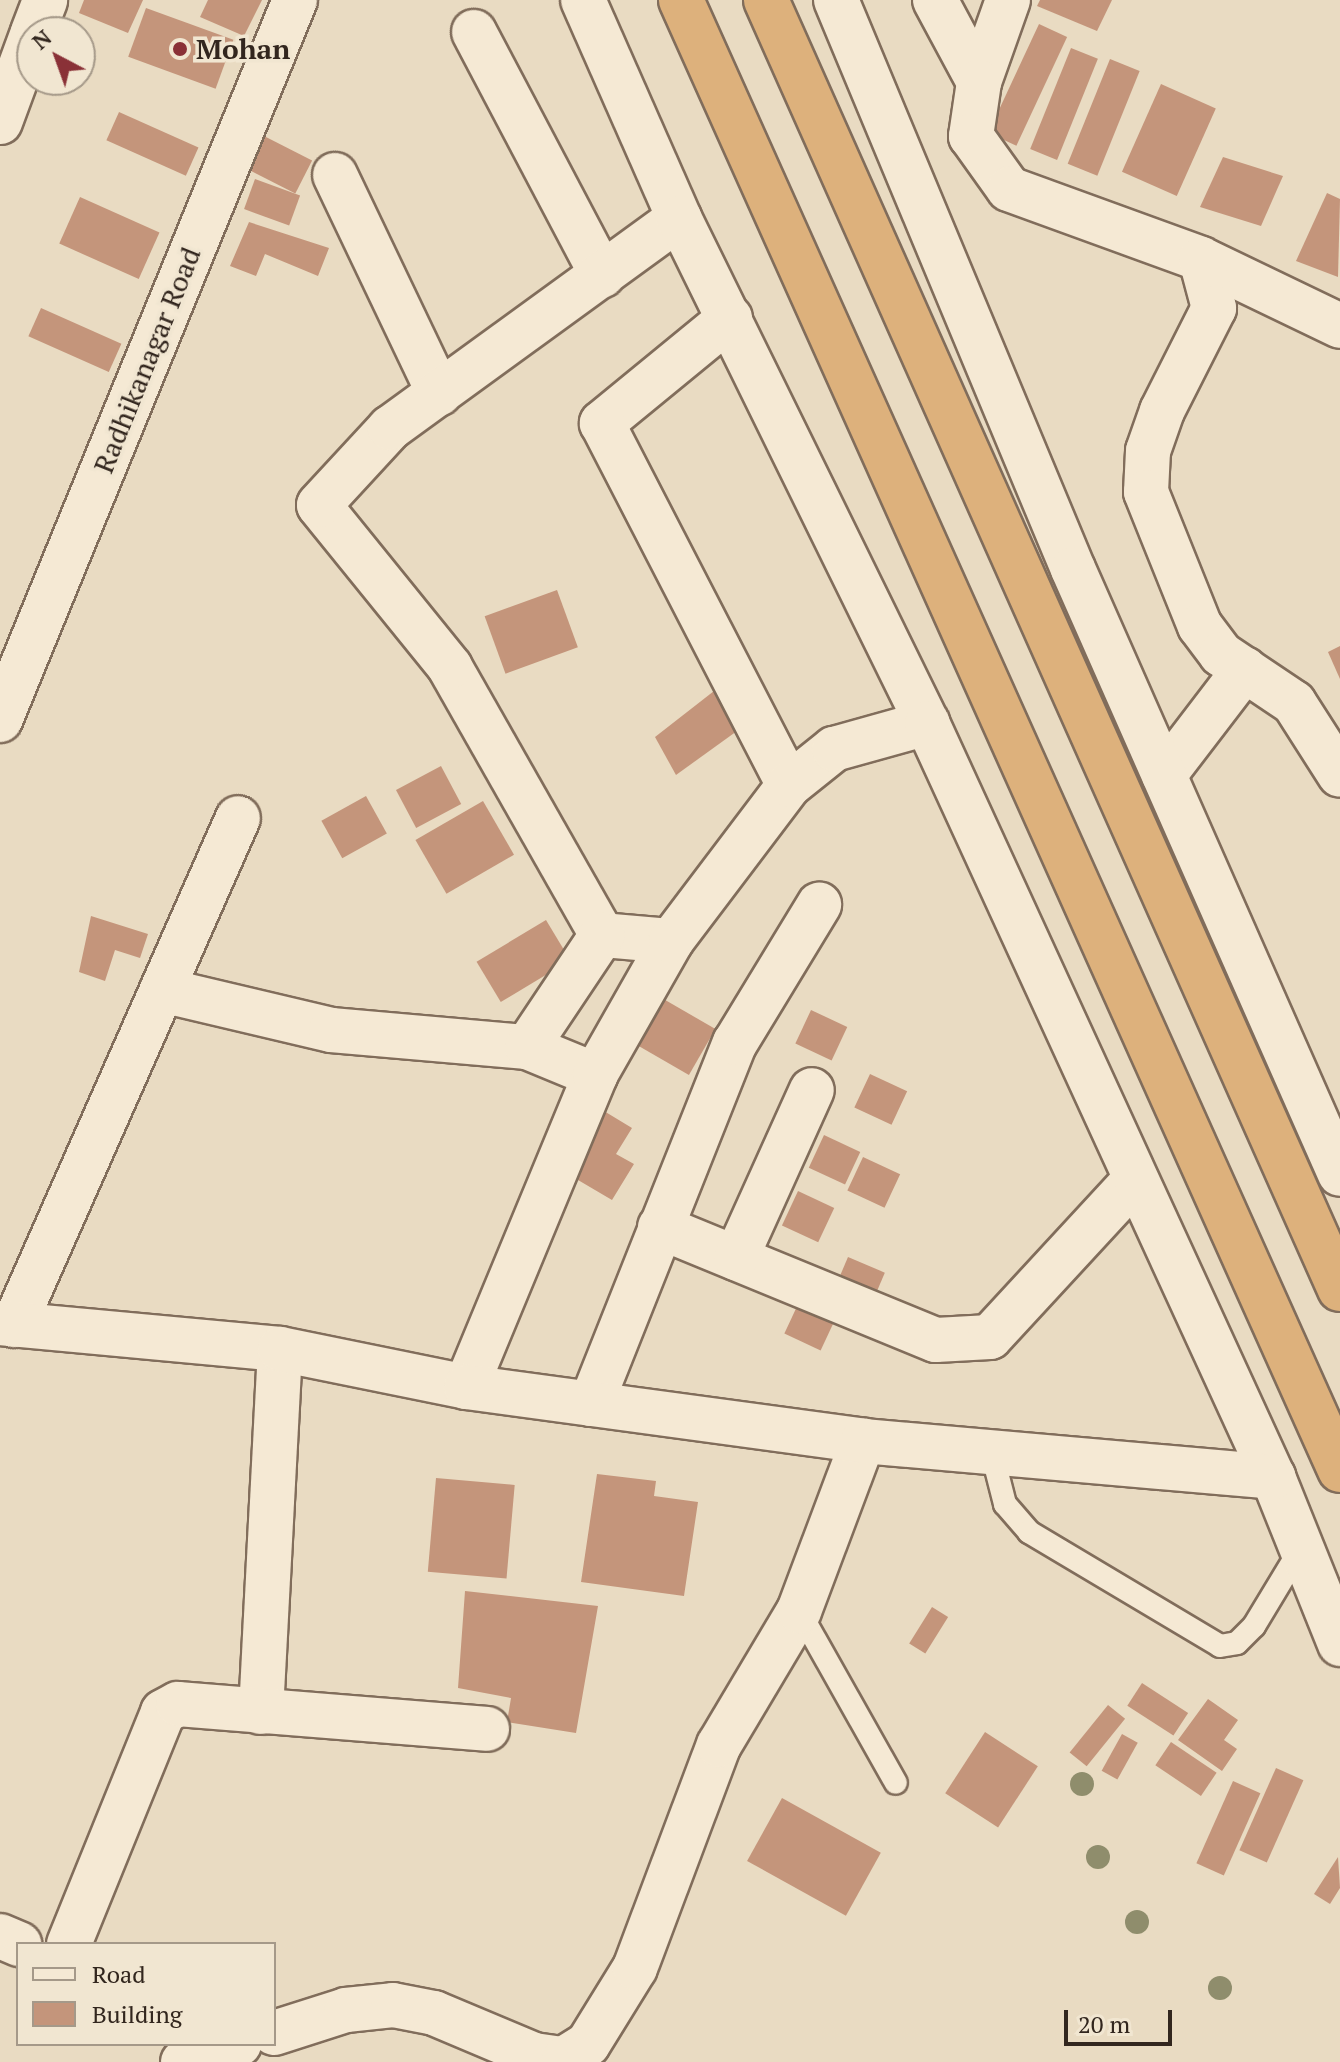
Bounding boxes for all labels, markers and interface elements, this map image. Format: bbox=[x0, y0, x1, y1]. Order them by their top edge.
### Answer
north arrow bbox=[16, 16, 96, 96]
text: N bbox=[25, 23, 57, 55]
place label: Mohan bbox=[196, 32, 290, 66]
marker: Mohan bbox=[171, 40, 189, 58]
street label: Radhikanagar Road bbox=[86, 242, 208, 478]
legend bbox=[16, 1942, 276, 2046]
text: Road bbox=[92, 1958, 146, 1990]
scale bar bbox=[1068, 1994, 1176, 2044]
text: Building bbox=[92, 1998, 182, 2030]
text: 20 m bbox=[1078, 2008, 1130, 2040]

